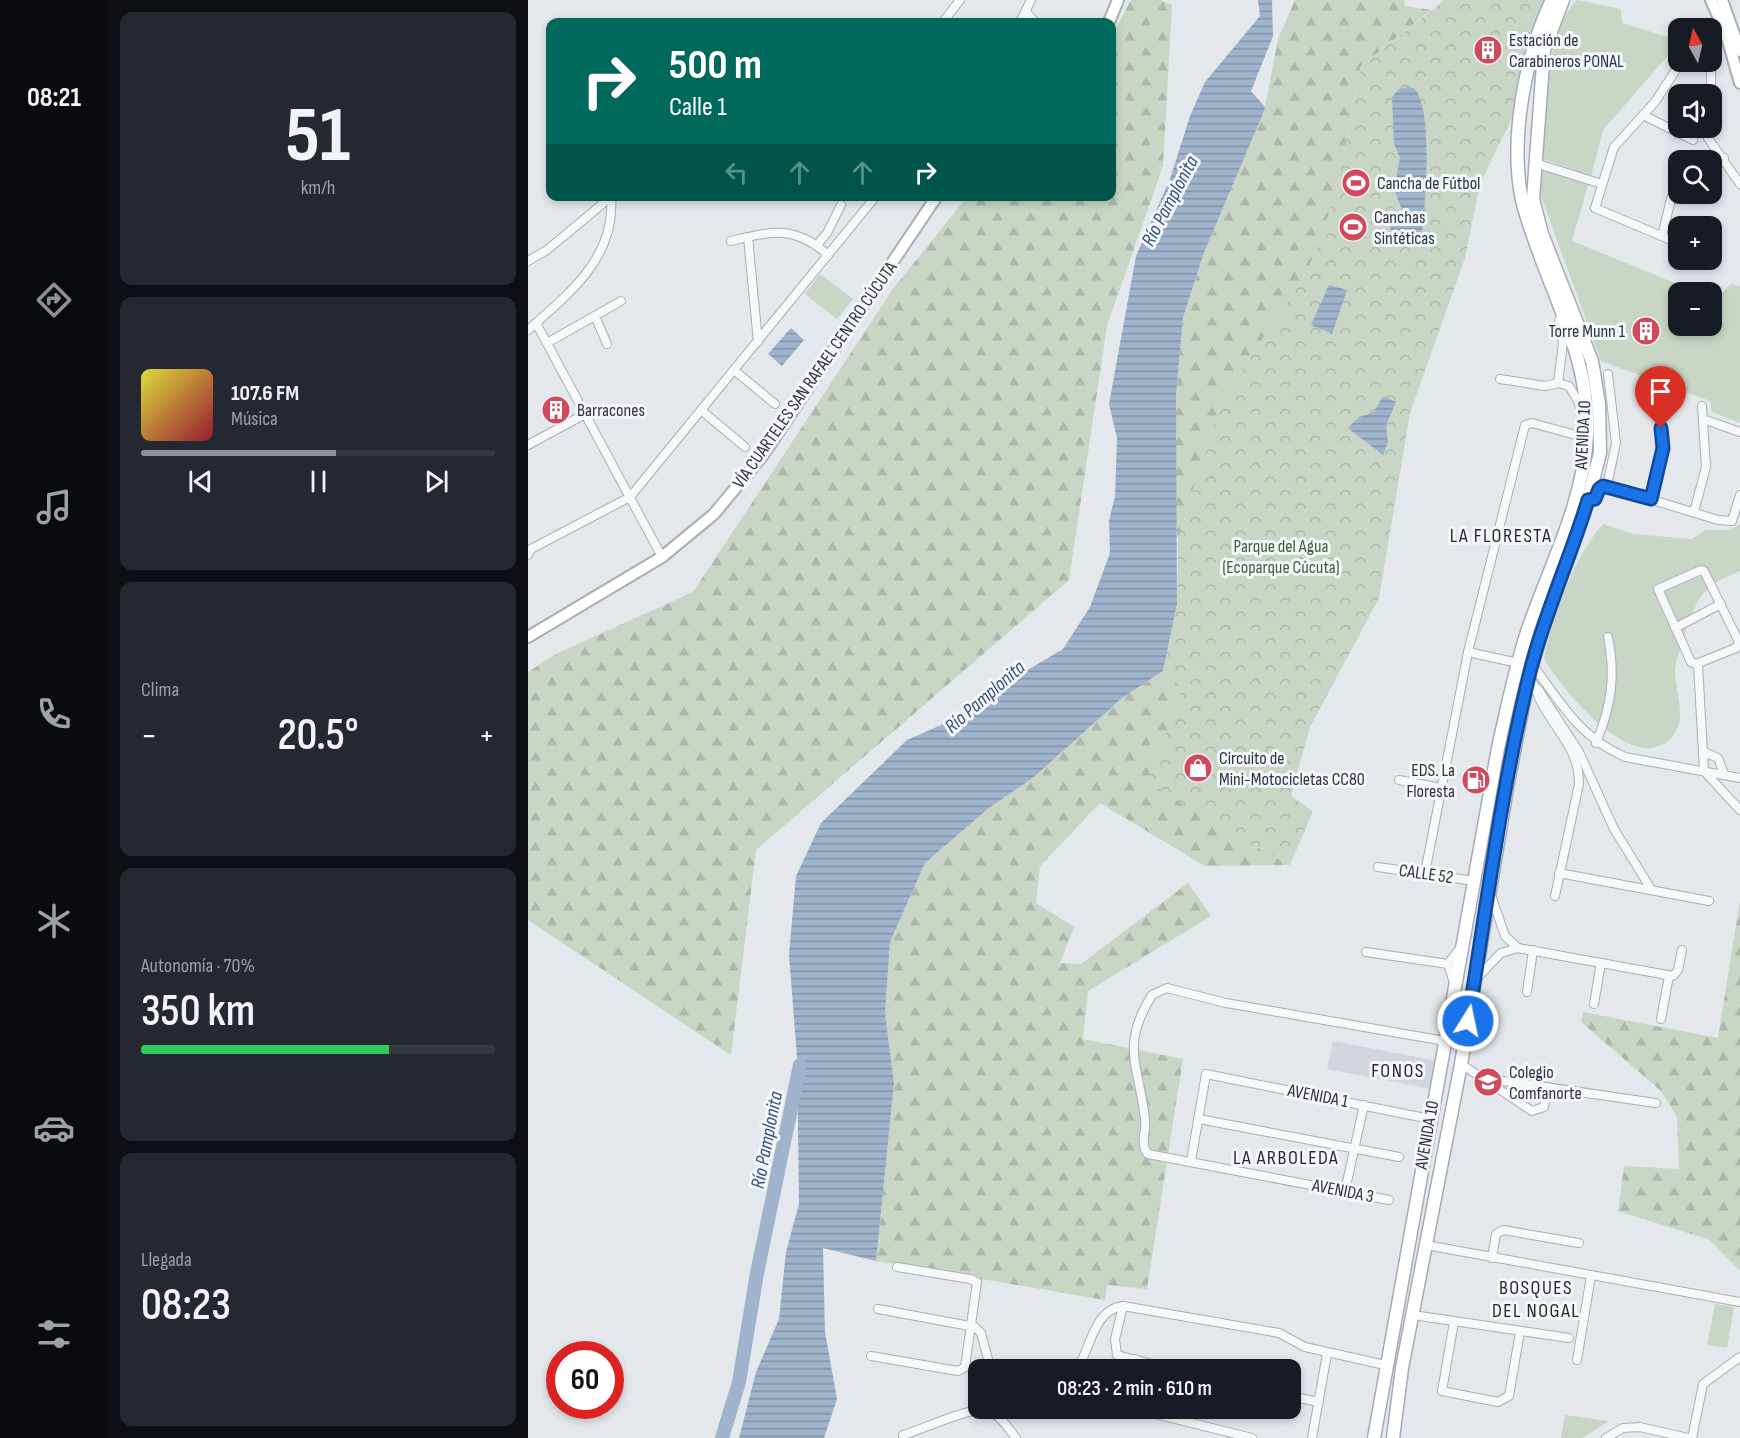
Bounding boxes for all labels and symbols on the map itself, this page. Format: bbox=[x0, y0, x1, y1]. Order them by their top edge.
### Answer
north arrow bbox=[1668, 18, 1722, 72]
place label: Estación de Carabineros PONAL bbox=[1509, 30, 1624, 72]
building icon: Estación de Carabineros PONAL bbox=[1472, 34, 1504, 66]
water label: Río Pamplonita bbox=[1136, 152, 1204, 250]
sports icon: Cancha de Fútbol bbox=[1340, 167, 1372, 199]
place label: Cancha de Fútbol bbox=[1377, 173, 1480, 194]
place label: Canchas Sintéticas bbox=[1374, 207, 1435, 249]
sports icon: Canchas Sintéticas bbox=[1337, 211, 1369, 243]
street label: VÍA CUARTELES SAN RAFAEL CENTRO CÚCUTA bbox=[728, 257, 902, 492]
building icon: Torre Munn 1 bbox=[1630, 315, 1662, 347]
place label: Torre Munn 1 bbox=[1548, 321, 1626, 342]
pin bbox=[1635, 366, 1686, 428]
building icon: Barracones bbox=[540, 394, 572, 426]
place label: Barracones bbox=[577, 400, 645, 421]
street label: AVENIDA 10 bbox=[1571, 400, 1595, 471]
district label: LA FLORESTA bbox=[1450, 524, 1552, 548]
park label: Parque del Agua (Ecoparque Cúcuta) bbox=[1222, 536, 1340, 578]
water label: Río Pamplonita bbox=[940, 656, 1030, 738]
place label: Circuito de Mini-Motocicletas CC80 bbox=[1219, 748, 1365, 790]
shop icon: Circuito de Mini-Motocicletas CC80 bbox=[1182, 752, 1214, 784]
place label: EDS. La Floresta bbox=[1406, 760, 1455, 802]
fuel station icon: EDS. La Floresta bbox=[1460, 764, 1492, 796]
street label: CALLE 52 bbox=[1397, 860, 1455, 888]
position arrow bbox=[1436, 989, 1500, 1053]
district label: FONOS bbox=[1371, 1059, 1425, 1083]
place label: Colegio Comfanorte bbox=[1509, 1062, 1582, 1104]
school or university icon: Colegio Comfanorte bbox=[1472, 1066, 1504, 1098]
street label: AVENIDA 1 bbox=[1285, 1080, 1351, 1112]
water label: Río Pamplonita bbox=[746, 1089, 788, 1191]
street label: AVENIDA 10 bbox=[1410, 1099, 1443, 1172]
district label: LA ARBOLEDA bbox=[1233, 1146, 1339, 1170]
street label: AVENIDA 3 bbox=[1309, 1175, 1376, 1207]
district label: BOSQUES DEL NOGAL bbox=[1492, 1276, 1580, 1323]
speed limit sign: 60 bbox=[546, 1341, 624, 1419]

